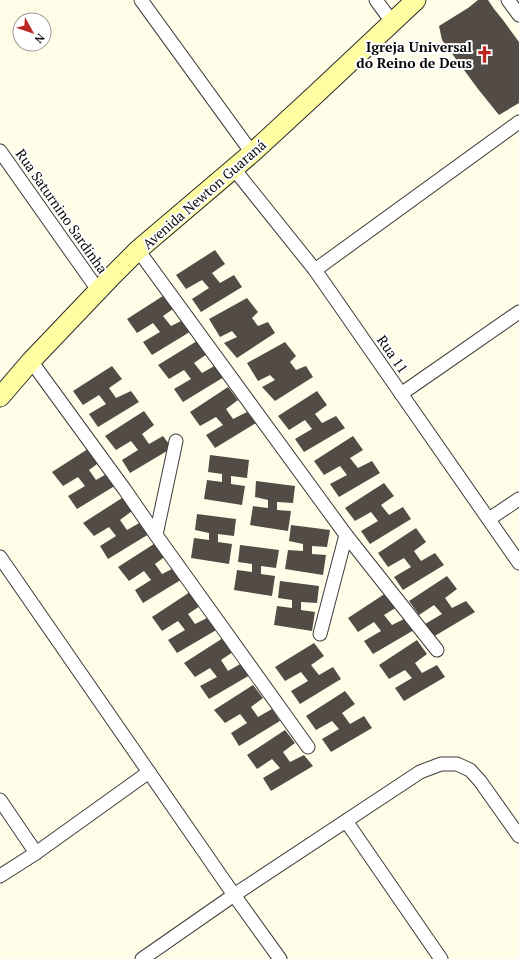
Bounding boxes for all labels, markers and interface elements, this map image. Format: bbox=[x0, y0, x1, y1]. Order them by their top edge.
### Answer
north arrow bbox=[12, 12, 52, 52]
text: N bbox=[31, 31, 48, 47]
place label: Igreja Universal do Reino de Deus bbox=[356, 37, 472, 72]
church icon: Igreja Universal do Reino de Deus bbox=[475, 44, 495, 64]
street label: Avenida Newton Guaraná bbox=[138, 135, 270, 253]
street label: Rua Saturnino Sardinha bbox=[12, 145, 112, 277]
street label: Rua 11 bbox=[373, 331, 413, 377]

